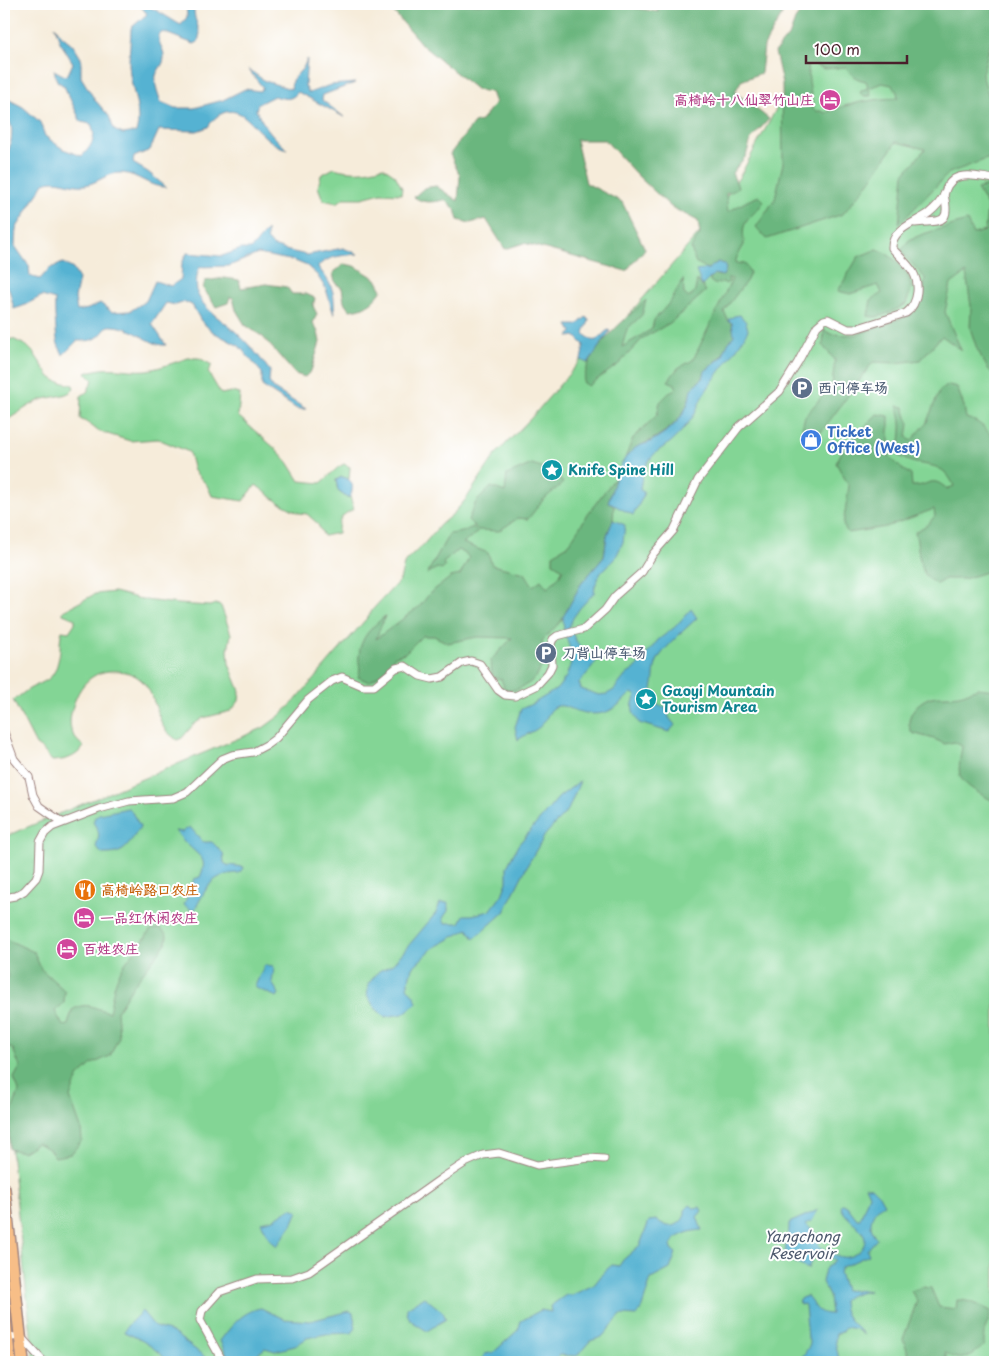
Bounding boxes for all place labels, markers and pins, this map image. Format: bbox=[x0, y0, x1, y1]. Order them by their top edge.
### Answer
hotel icon: 高椅岭十八仙翠竹山庄 bbox=[818, 88, 842, 112]
place label: 高椅岭十八仙翠竹山庄 bbox=[674, 89, 814, 110]
parking icon: 西门停车场 bbox=[790, 376, 814, 400]
place label: 西门停车场 bbox=[818, 377, 888, 398]
place label: Ticket Office (West) bbox=[827, 421, 920, 458]
shop icon: Ticket Office (West) bbox=[799, 428, 823, 452]
place icon: Knife Spine Hill bbox=[540, 458, 564, 482]
place label: Knife Spine Hill bbox=[568, 459, 674, 480]
parking icon: 刀背山停车场 bbox=[534, 641, 558, 665]
place label: 刀背山停车场 bbox=[562, 642, 646, 663]
place label: Gaoyi Mountain Tourism Area bbox=[662, 680, 775, 717]
place icon: Gaoyi Mountain Tourism Area bbox=[634, 687, 658, 711]
restaurant icon: 高椅岭路口农庄 bbox=[73, 878, 97, 902]
place label: 高椅岭路口农庄 bbox=[101, 879, 199, 900]
hotel icon: 一品红休闲农庄 bbox=[72, 906, 96, 930]
place label: 一品红休闲农庄 bbox=[100, 907, 198, 928]
hotel icon: 百姓农庄 bbox=[55, 937, 79, 961]
place label: 百姓农庄 bbox=[83, 938, 139, 959]

